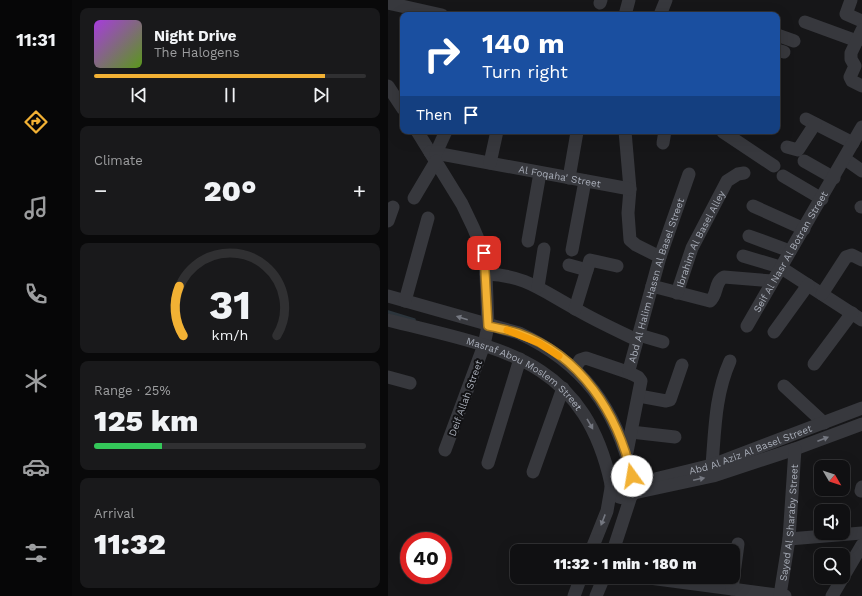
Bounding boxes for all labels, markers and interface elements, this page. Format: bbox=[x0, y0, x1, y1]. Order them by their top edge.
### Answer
text: Night Drive bbox=[154, 27, 237, 45]
text: 140 m bbox=[482, 27, 565, 60]
icon: right bbox=[416, 28, 468, 80]
text: 11:31 bbox=[16, 29, 56, 50]
text: The Halogens bbox=[154, 45, 240, 60]
text: Turn right bbox=[482, 61, 568, 82]
icon: previous bbox=[128, 84, 150, 106]
icon: pause bbox=[219, 84, 241, 106]
icon: next bbox=[310, 84, 332, 106]
icon: arrive bbox=[460, 104, 482, 126]
text: Then bbox=[416, 106, 452, 124]
icon: directions bbox=[22, 108, 50, 136]
text: Climate bbox=[94, 153, 143, 168]
street label: Al Foqaha' Street bbox=[518, 163, 603, 190]
text: 20° bbox=[204, 173, 256, 208]
text: − bbox=[94, 178, 107, 203]
text: + bbox=[353, 178, 366, 203]
street label: Ibrahim Al Basel Alley bbox=[674, 188, 727, 289]
street label: Seif Al Nasr Al Botran Street bbox=[751, 189, 830, 314]
icon: music bbox=[22, 194, 50, 222]
street label: Abd Al Halim Hassn Al Basel Street bbox=[626, 196, 686, 364]
pin bbox=[467, 236, 501, 270]
icon: arrive bbox=[473, 242, 495, 264]
icon: phone bbox=[22, 280, 50, 308]
text: 31 bbox=[209, 280, 251, 329]
one-way arrow bbox=[456, 315, 468, 321]
text: km/h bbox=[212, 327, 248, 343]
street label: Masraf Abou Moslem Street bbox=[465, 335, 585, 413]
street label: Deif Allah Street bbox=[447, 358, 485, 438]
icon: climate bbox=[22, 367, 50, 395]
text: Range · 25% bbox=[94, 383, 171, 398]
text: 125 km bbox=[94, 403, 198, 438]
one-way arrow bbox=[586, 418, 593, 430]
street label: Abd Al Aziz Al Basel Street bbox=[688, 422, 814, 476]
one-way arrow bbox=[817, 435, 829, 441]
icon: car bbox=[22, 453, 50, 481]
position arrow bbox=[611, 455, 653, 497]
north arrow bbox=[814, 460, 850, 496]
map controls bbox=[814, 460, 850, 584]
street label: Sayed Al Sharaby Street bbox=[777, 463, 800, 582]
one-way arrow bbox=[693, 476, 706, 482]
button: sound bbox=[814, 504, 850, 540]
text: Arrival bbox=[94, 506, 135, 521]
one-way arrow bbox=[600, 515, 606, 527]
text: 11:32 bbox=[94, 526, 166, 561]
speed limit sign: 40 bbox=[400, 532, 452, 584]
icon: filters bbox=[22, 539, 50, 567]
button: search bbox=[814, 548, 850, 584]
text: 11:32 · 1 min · 180 m bbox=[553, 555, 697, 573]

